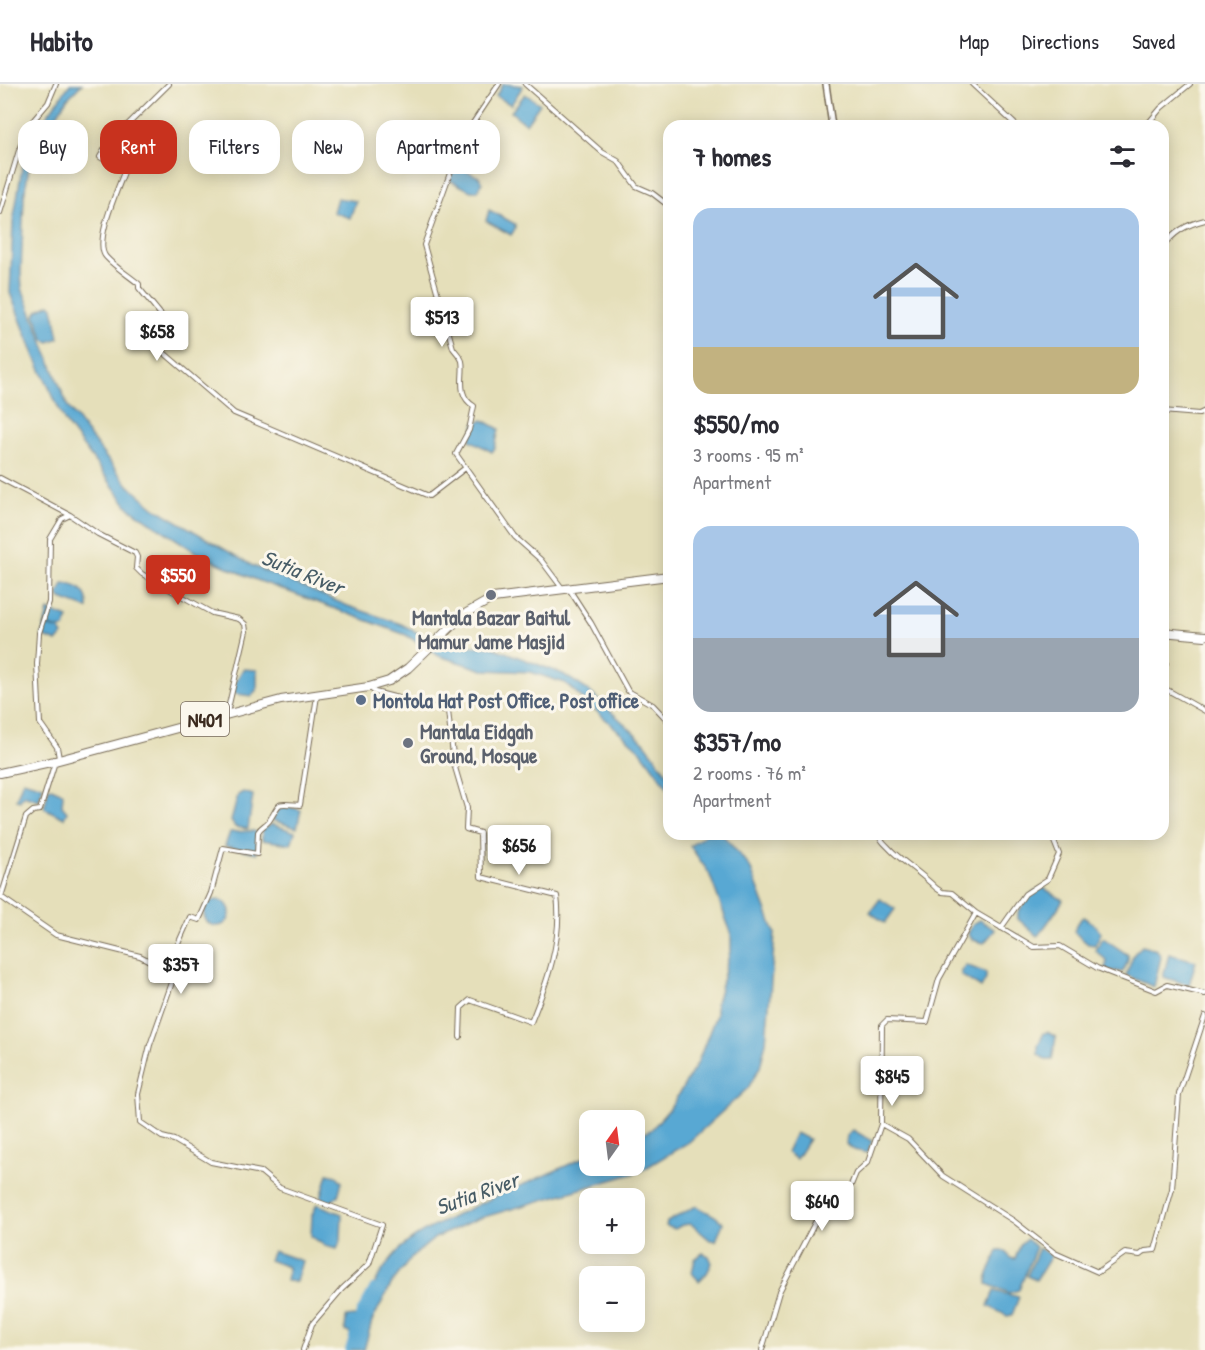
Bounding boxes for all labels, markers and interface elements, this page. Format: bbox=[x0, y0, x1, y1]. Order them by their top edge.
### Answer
text: Habito bbox=[30, 22, 93, 60]
text: Map bbox=[959, 27, 989, 56]
text: Directions bbox=[1022, 27, 1099, 56]
text: Saved bbox=[1132, 27, 1175, 56]
chip: Buy bbox=[18, 120, 88, 174]
chip: Rent bbox=[100, 120, 177, 174]
chip: Filters bbox=[189, 120, 280, 174]
chip: New bbox=[292, 120, 364, 174]
chip: Apartment bbox=[376, 120, 500, 174]
text: 7 homes bbox=[693, 139, 771, 174]
icon: filters bbox=[1106, 140, 1139, 173]
icon: home bbox=[862, 247, 970, 355]
pin: $513 bbox=[406, 297, 478, 348]
text: $513 bbox=[425, 303, 459, 330]
pin: $658 bbox=[121, 311, 193, 362]
text: $658 bbox=[139, 317, 175, 344]
text: $550/mo bbox=[693, 406, 779, 441]
text: 3 rooms · 95 m² bbox=[693, 441, 803, 468]
text: Apartment bbox=[693, 468, 771, 495]
water label: Sutia River bbox=[257, 542, 351, 603]
pin: $550 bbox=[142, 555, 214, 606]
text: $550 bbox=[160, 561, 196, 588]
icon: home bbox=[862, 565, 970, 673]
marker: Mantala Bazar Baitul Mamur Jame Masjid bbox=[484, 588, 498, 602]
place label: Mantala Bazar Baitul Mamur Jame Masjid bbox=[412, 603, 570, 656]
place label: Montola Hat Post Office, Post office bbox=[373, 686, 640, 715]
marker: Montola Hat Post Office, Post office bbox=[354, 693, 368, 707]
road number: N401 bbox=[181, 702, 229, 736]
place label: Mantala Eidgah Ground, Mosque bbox=[420, 717, 538, 771]
text: $357/mo bbox=[693, 724, 781, 759]
marker: Mantala Eidgah Ground, Mosque bbox=[401, 736, 415, 750]
text: 2 rooms · 76 m² bbox=[693, 759, 806, 786]
text: Apartment bbox=[693, 786, 771, 813]
pin: $656 bbox=[483, 825, 555, 876]
text: $656 bbox=[502, 831, 536, 858]
pin: $357 bbox=[145, 944, 217, 995]
text: $357 bbox=[162, 950, 200, 977]
pin: $845 bbox=[856, 1056, 928, 1107]
text: $845 bbox=[875, 1062, 909, 1089]
north arrow bbox=[579, 1110, 645, 1176]
map controls bbox=[579, 1110, 645, 1332]
water label: Sutia River bbox=[431, 1163, 525, 1222]
pin: $640 bbox=[786, 1181, 858, 1232]
text: $640 bbox=[805, 1187, 839, 1214]
button: + bbox=[579, 1188, 645, 1254]
button: − bbox=[579, 1266, 645, 1332]

